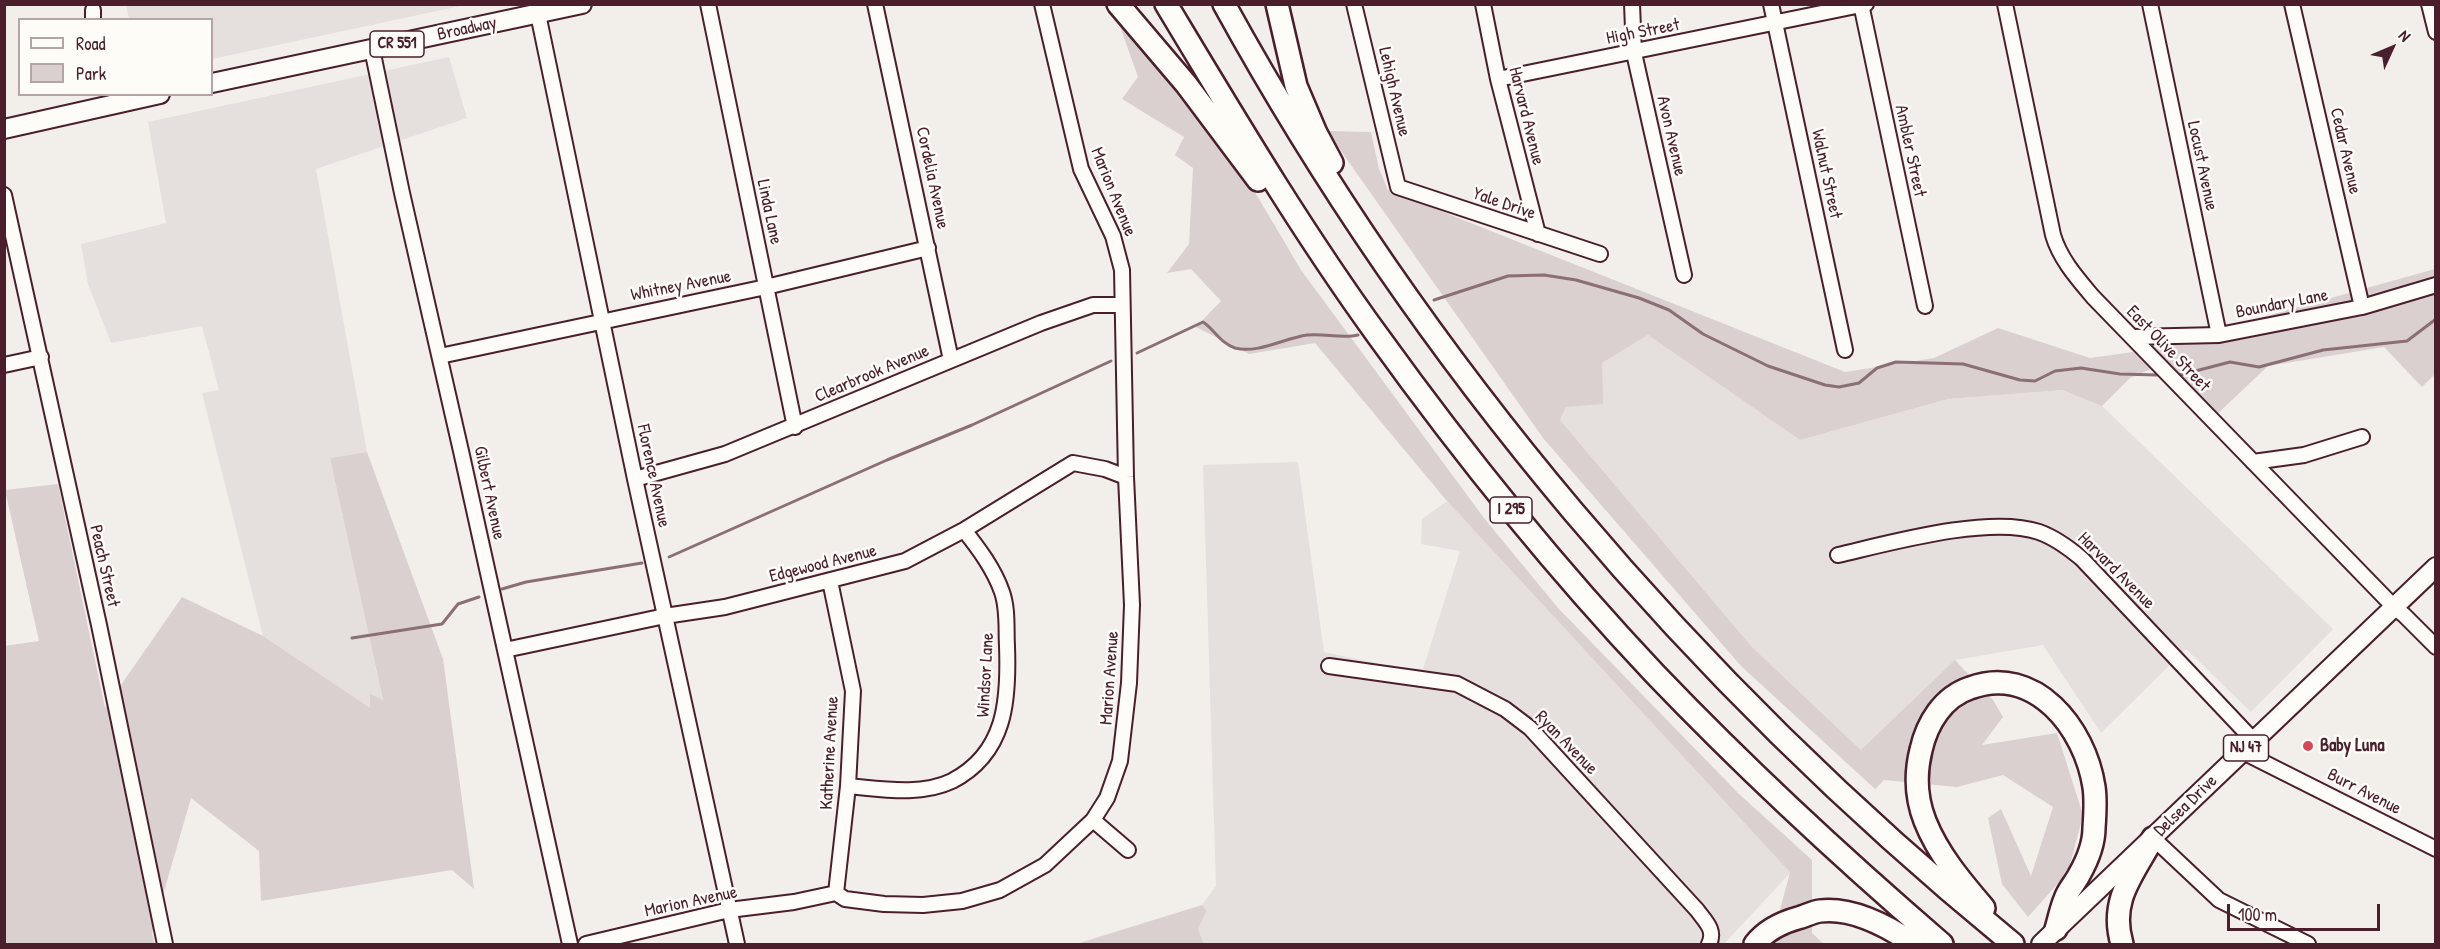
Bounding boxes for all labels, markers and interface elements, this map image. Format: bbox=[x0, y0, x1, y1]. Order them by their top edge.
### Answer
street label: Broadway bbox=[435, 12, 499, 46]
street label: High Street bbox=[1605, 14, 1681, 50]
legend bbox=[18, 18, 213, 96]
north arrow bbox=[2362, 18, 2422, 78]
text: N bbox=[2394, 25, 2416, 46]
text: Road bbox=[76, 31, 106, 56]
road number: CR 551 bbox=[370, 31, 424, 57]
street label: Lehigh Avenue bbox=[1373, 45, 1415, 139]
text: Park bbox=[76, 61, 106, 86]
street label: Harvard Avenue bbox=[1503, 65, 1549, 167]
street label: Avon Avenue bbox=[1651, 94, 1691, 178]
street label: Ambler Street bbox=[1890, 103, 1930, 199]
street label: Cedar Avenue bbox=[2325, 106, 2365, 196]
street label: Locust Avenue bbox=[2182, 119, 2222, 213]
street label: Cordelia Avenue bbox=[911, 125, 953, 231]
street label: Walnut Street bbox=[1806, 127, 1846, 221]
street label: Marion Avenue bbox=[1085, 144, 1141, 240]
street label: Linda Lane bbox=[752, 177, 786, 247]
street label: Yale Drive bbox=[1470, 183, 1538, 225]
street label: Whitney Avenue bbox=[629, 266, 733, 306]
street label: Boundary Lane bbox=[2234, 284, 2330, 324]
street label: East Olive Street bbox=[2122, 301, 2214, 397]
street label: Clearbrook Avenue bbox=[812, 340, 932, 408]
street label: Florence Avenue bbox=[632, 422, 674, 530]
street label: Gilbert Avenue bbox=[469, 444, 509, 542]
road number: I 295 bbox=[1490, 497, 1532, 523]
street label: Peach Street bbox=[84, 523, 124, 609]
street label: Harvard Avenue bbox=[2073, 528, 2159, 614]
street label: Edgewood Avenue bbox=[767, 540, 879, 588]
street label: Marion Avenue bbox=[1096, 630, 1124, 726]
street label: Windsor Lane bbox=[973, 632, 999, 718]
street label: Katherine Avenue bbox=[816, 696, 844, 810]
street label: Ryan Avenue bbox=[1530, 706, 1602, 780]
road number: NJ 47 bbox=[2224, 735, 2268, 761]
place label: Baby Luna bbox=[2320, 735, 2384, 757]
marker: Baby Luna bbox=[2301, 739, 2315, 753]
street label: Burr Avenue bbox=[2323, 764, 2405, 820]
street label: Delsea Drive bbox=[2150, 771, 2222, 841]
street label: Marion Avenue bbox=[643, 882, 739, 922]
scale bar bbox=[2230, 892, 2383, 930]
text: 100 m bbox=[2238, 902, 2277, 927]

